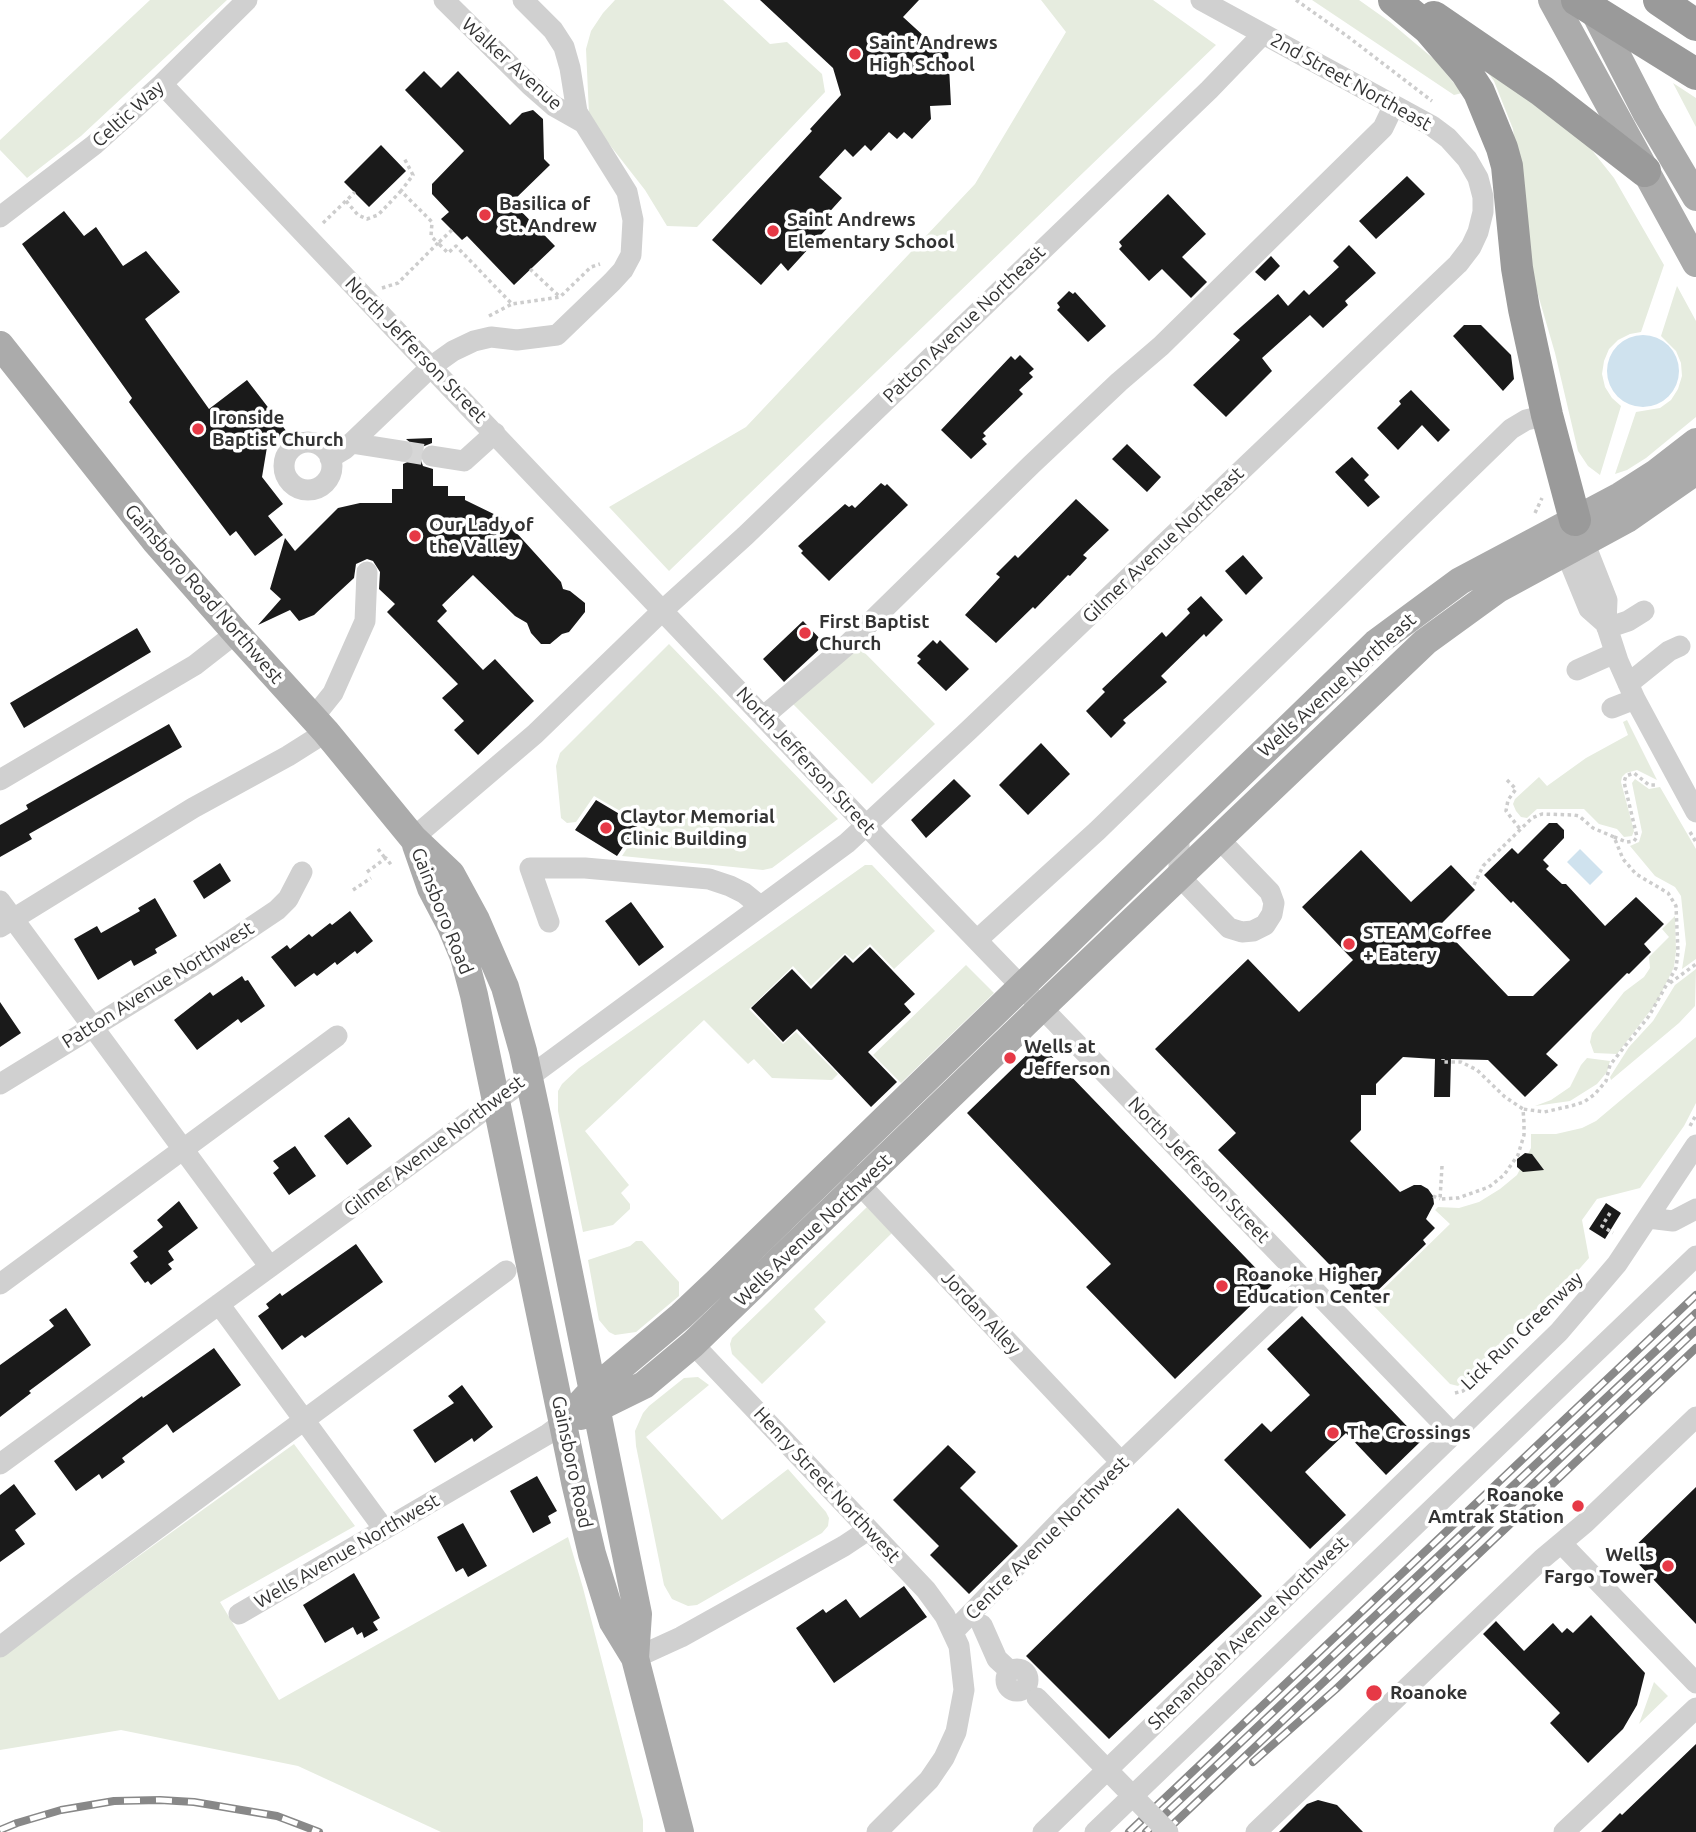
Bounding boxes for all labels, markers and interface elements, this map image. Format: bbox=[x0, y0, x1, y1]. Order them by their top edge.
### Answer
street label: Walker Avenue bbox=[457, 13, 567, 115]
street label: 2nd Street Northeast bbox=[1266, 28, 1436, 136]
place label: Saint Andrews High School bbox=[869, 32, 998, 76]
marker: Saint Andrews High School bbox=[847, 46, 863, 62]
street label: Celtic Way bbox=[88, 76, 168, 152]
place label: Basilica of St. Andrew bbox=[499, 193, 597, 237]
marker: Basilica of St. Andrew bbox=[477, 207, 493, 223]
place label: Saint Andrews Elementary School bbox=[787, 209, 954, 253]
marker: Saint Andrews Elementary School bbox=[765, 223, 781, 239]
street label: Patton Avenue Northeast bbox=[878, 241, 1050, 407]
street label: North Jefferson Street bbox=[340, 272, 492, 428]
place label: Ironside Baptist Church bbox=[212, 407, 344, 451]
marker: Ironside Baptist Church bbox=[190, 421, 206, 437]
street label: Gilmer Avenue Northeast bbox=[1078, 462, 1248, 628]
street label: Gainsboro Road Northwest bbox=[120, 500, 288, 688]
place label: Our Lady of the Valley bbox=[429, 514, 534, 558]
marker: Our Lady of the Valley bbox=[407, 528, 423, 544]
street label: Wells Avenue Northeast bbox=[1253, 608, 1421, 762]
place label: First Baptist Church bbox=[819, 611, 929, 655]
marker: First Baptist Church bbox=[797, 625, 813, 641]
street label: North Jefferson Street bbox=[731, 682, 881, 840]
place label: Claytor Memorial Clinic Building bbox=[620, 806, 775, 850]
marker: Claytor Memorial Clinic Building bbox=[598, 820, 614, 836]
street label: Gainsboro Road bbox=[406, 844, 478, 978]
street label: Patton Avenue Northwest bbox=[58, 917, 258, 1053]
place label: STEAM Coffee + Eatery bbox=[1363, 922, 1492, 966]
marker: STEAM Coffee + Eatery bbox=[1341, 936, 1357, 952]
place label: Wells at Jefferson bbox=[1024, 1036, 1111, 1080]
marker: Wells at Jefferson bbox=[1002, 1050, 1018, 1066]
street label: Gilmer Avenue Northwest bbox=[339, 1071, 529, 1221]
street label: North Jefferson Street bbox=[1123, 1092, 1275, 1248]
street label: Wells Avenue Northwest bbox=[730, 1149, 896, 1311]
place label: Roanoke Higher Education Center bbox=[1236, 1264, 1390, 1308]
street label: Jordan Alley bbox=[937, 1267, 1025, 1359]
street label: Lick Run Greenway bbox=[1456, 1267, 1588, 1395]
marker: Roanoke Higher Education Center bbox=[1214, 1278, 1230, 1294]
street label: Gainsboro Road bbox=[547, 1394, 597, 1530]
street label: Henry Street Northwest bbox=[749, 1403, 905, 1567]
place label: The Crossings bbox=[1347, 1422, 1471, 1444]
marker: The Crossings bbox=[1325, 1425, 1341, 1441]
street label: Centre Avenue Northwest bbox=[960, 1451, 1134, 1625]
place label: Roanoke Amtrak Station bbox=[1428, 1484, 1564, 1528]
street label: Wells Avenue Northwest bbox=[250, 1489, 444, 1613]
marker: Roanoke Amtrak Station bbox=[1570, 1498, 1586, 1514]
street label: Shenandoah Avenue Northwest bbox=[1143, 1531, 1353, 1735]
place label: Wells Fargo Tower bbox=[1544, 1544, 1654, 1588]
marker: Wells Fargo Tower bbox=[1660, 1558, 1676, 1574]
place label: Roanoke bbox=[1390, 1682, 1467, 1704]
marker: Roanoke bbox=[1364, 1683, 1384, 1703]

